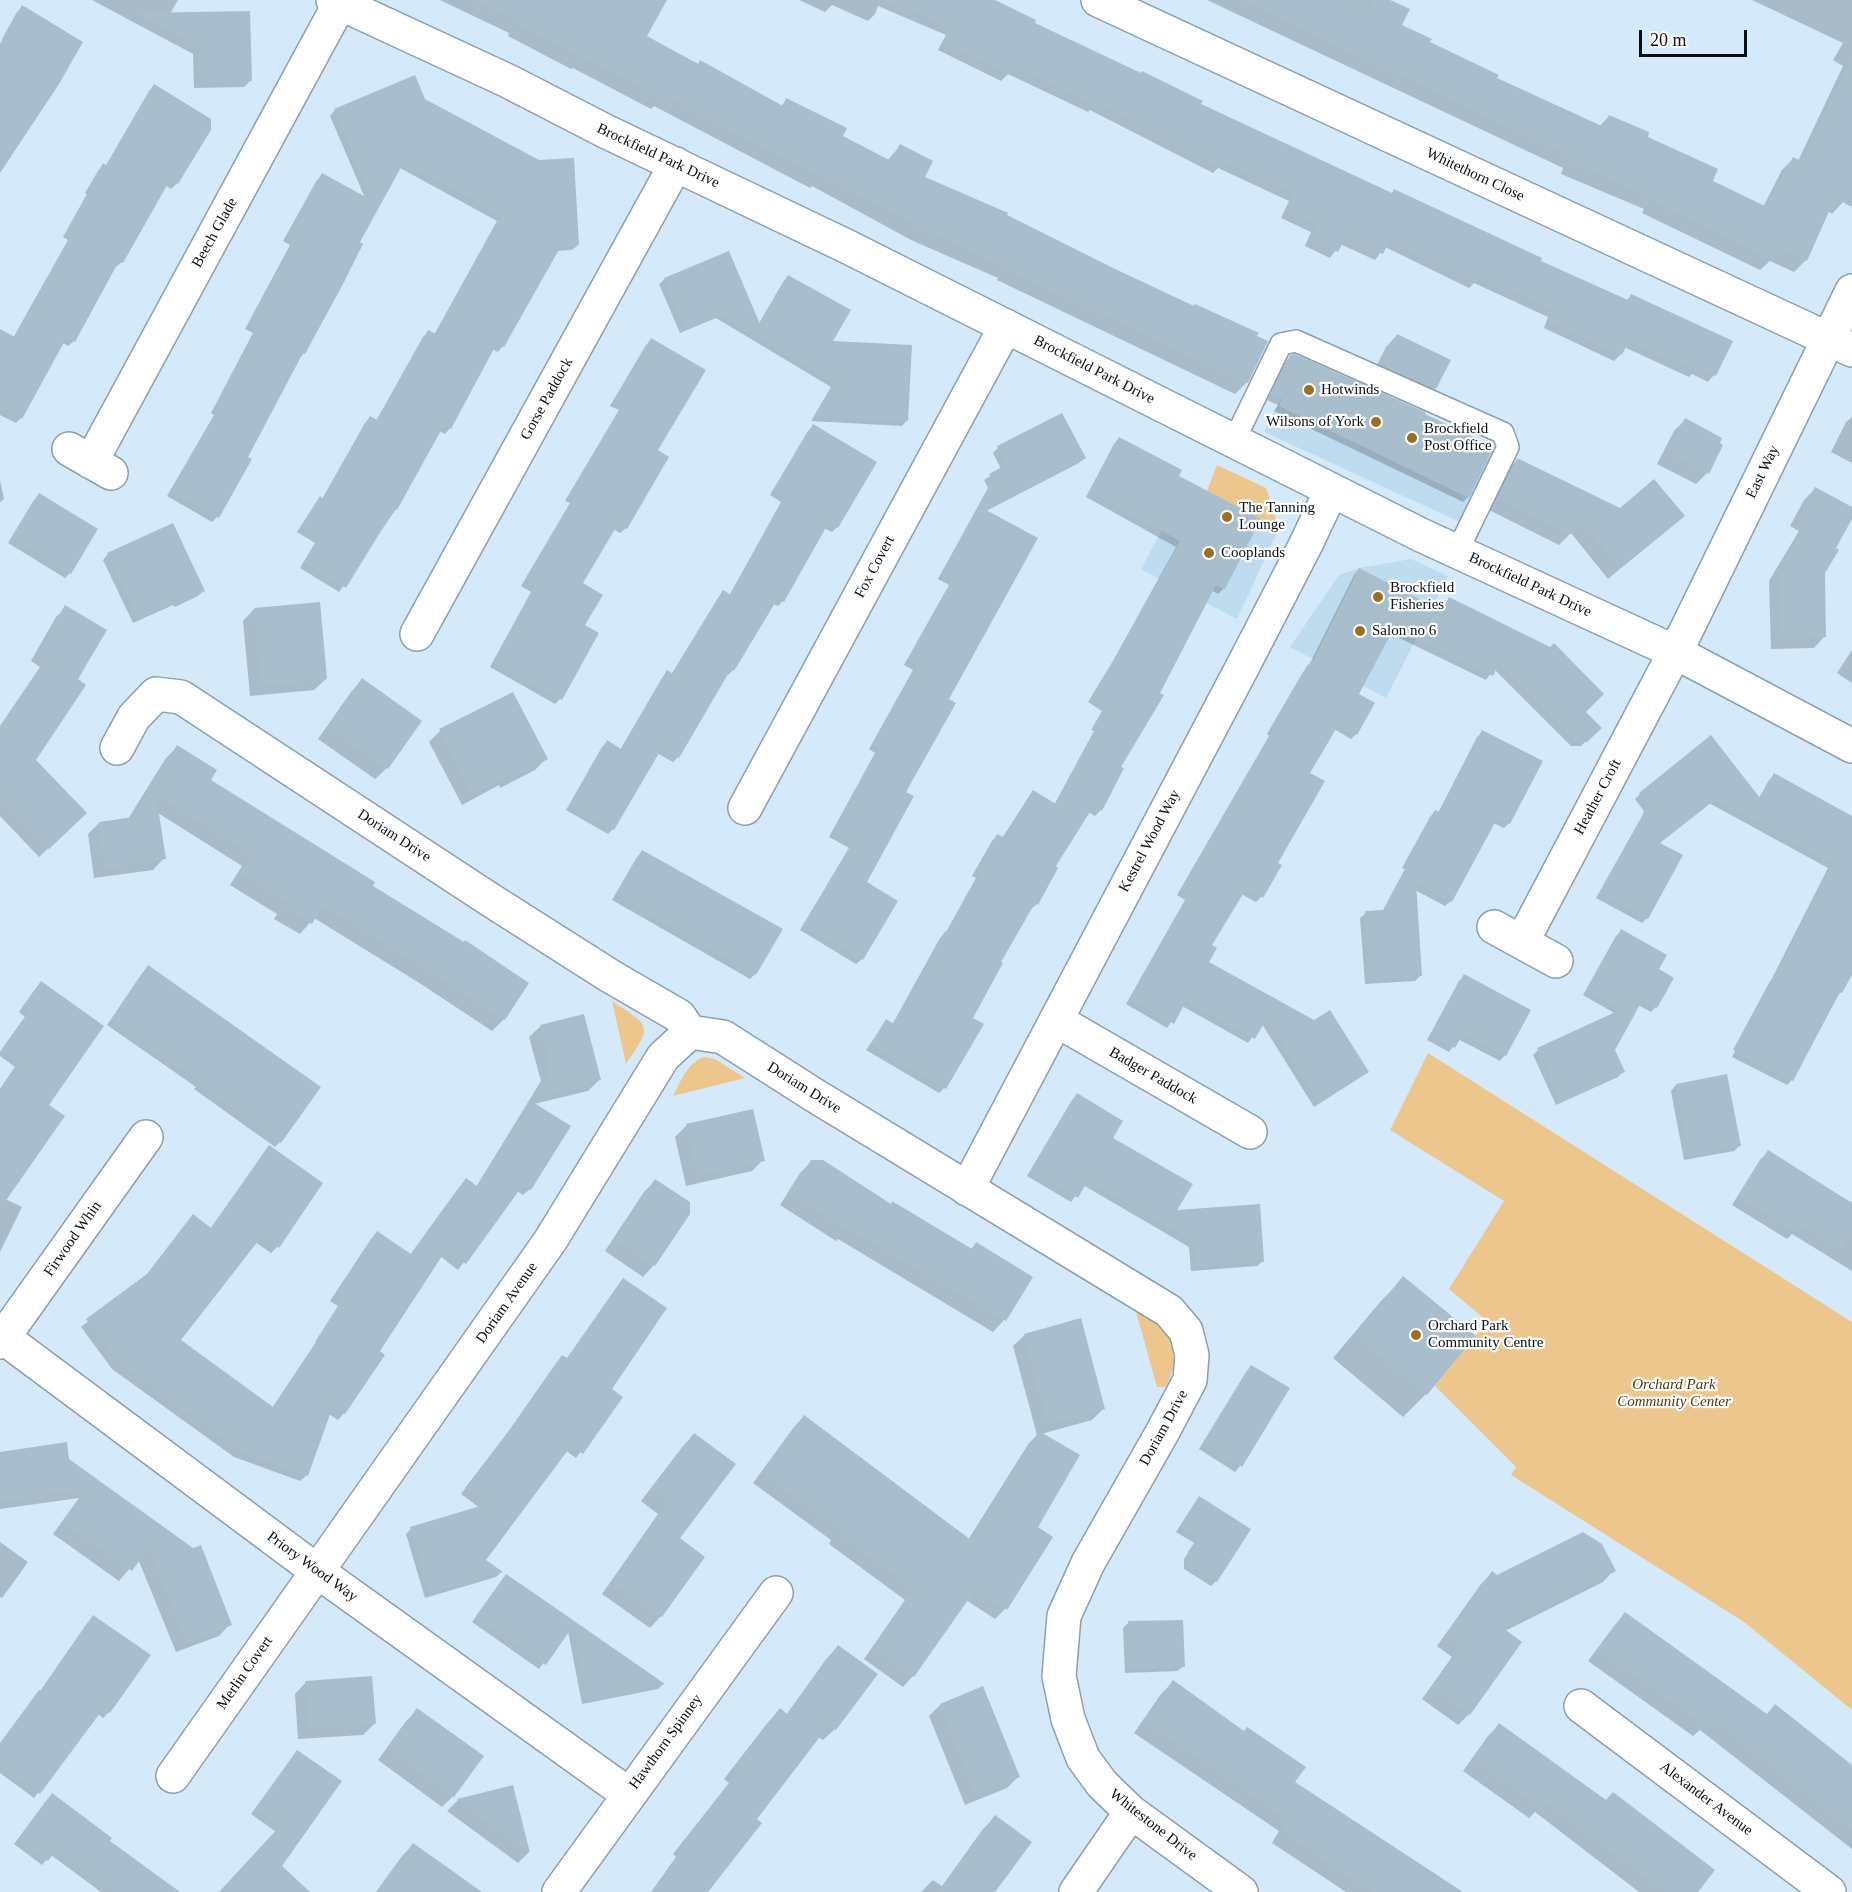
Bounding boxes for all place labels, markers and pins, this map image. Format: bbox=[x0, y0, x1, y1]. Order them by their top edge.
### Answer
place label: Hotwinds bbox=[1321, 381, 1379, 399]
marker: Hotwinds bbox=[1302, 383, 1316, 397]
place label: Wilsons of York bbox=[1266, 413, 1364, 431]
marker: Wilsons of York bbox=[1369, 415, 1383, 429]
place label: Brockfield Post Office bbox=[1424, 420, 1492, 455]
marker: Brockfield Post Office bbox=[1405, 431, 1419, 445]
place label: The Tanning Lounge bbox=[1239, 499, 1315, 534]
marker: The Tanning Lounge bbox=[1220, 510, 1234, 524]
place label: Cooplands bbox=[1221, 544, 1285, 562]
marker: Cooplands bbox=[1202, 546, 1216, 560]
place label: Brockfield Fisheries bbox=[1390, 579, 1454, 614]
marker: Brockfield Fisheries bbox=[1371, 590, 1385, 604]
place label: Salon no 6 bbox=[1372, 622, 1436, 640]
marker: Salon no 6 bbox=[1353, 624, 1367, 638]
place label: Orchard Park Community Centre bbox=[1428, 1317, 1543, 1352]
marker: Orchard Park Community Centre bbox=[1409, 1328, 1423, 1342]

